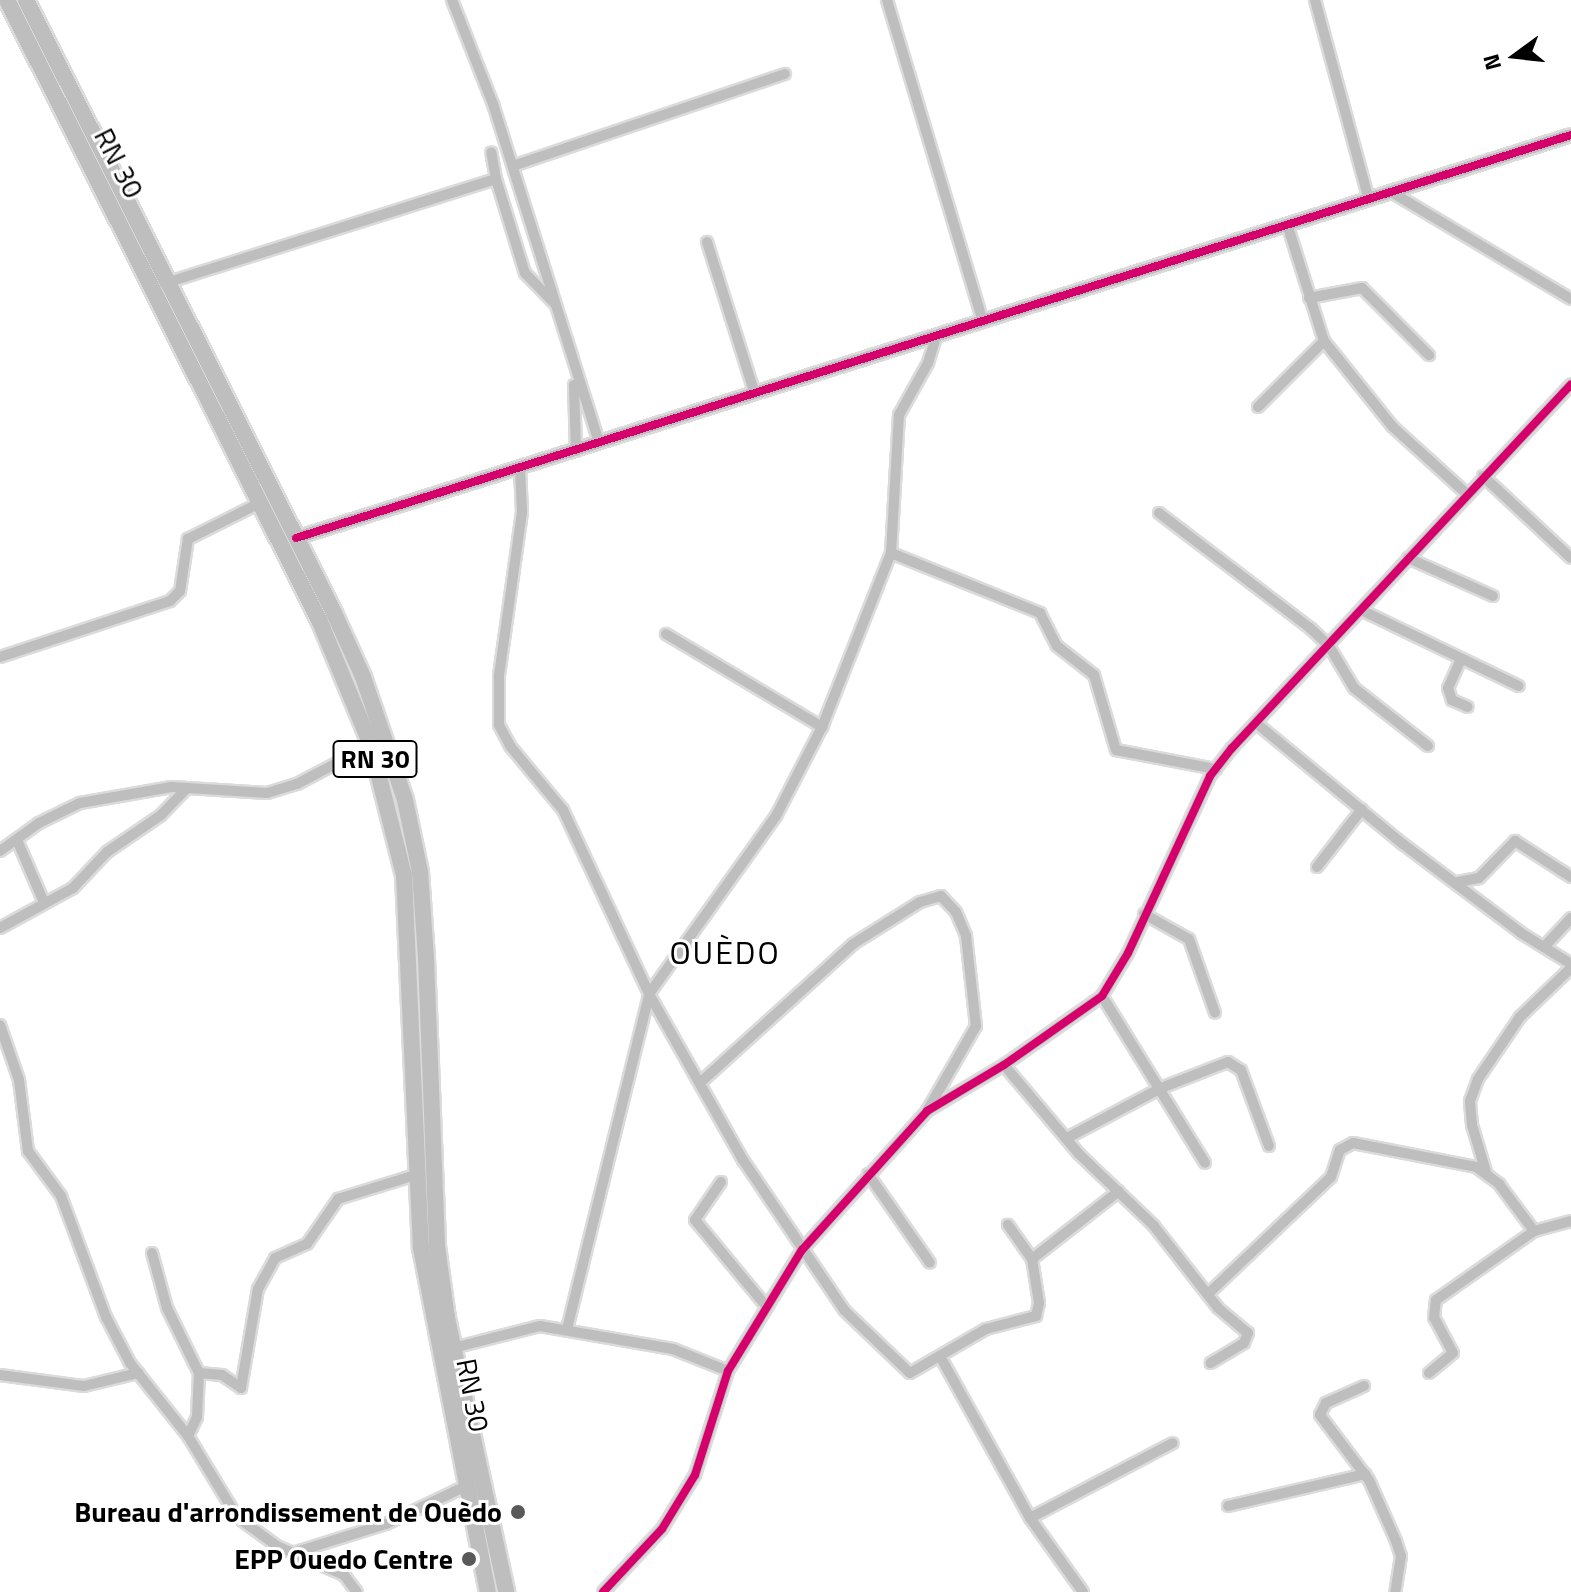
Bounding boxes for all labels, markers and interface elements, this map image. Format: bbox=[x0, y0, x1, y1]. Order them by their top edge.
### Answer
north arrow bbox=[1475, 16, 1555, 96]
text: N bbox=[1473, 50, 1510, 74]
street label: RN 30 bbox=[87, 123, 151, 203]
road number: RN 30 bbox=[331, 737, 419, 781]
district label: OUÈDO bbox=[669, 933, 781, 971]
street label: RN 30 bbox=[449, 1356, 497, 1434]
place label: Bureau d'arrondissement de Ouèdo bbox=[74, 1495, 502, 1529]
marker: Bureau d'arrondissement de Ouèdo bbox=[509, 1503, 527, 1521]
place label: EPP Ouedo Centre bbox=[234, 1542, 453, 1576]
marker: EPP Ouedo Centre bbox=[460, 1550, 478, 1568]

